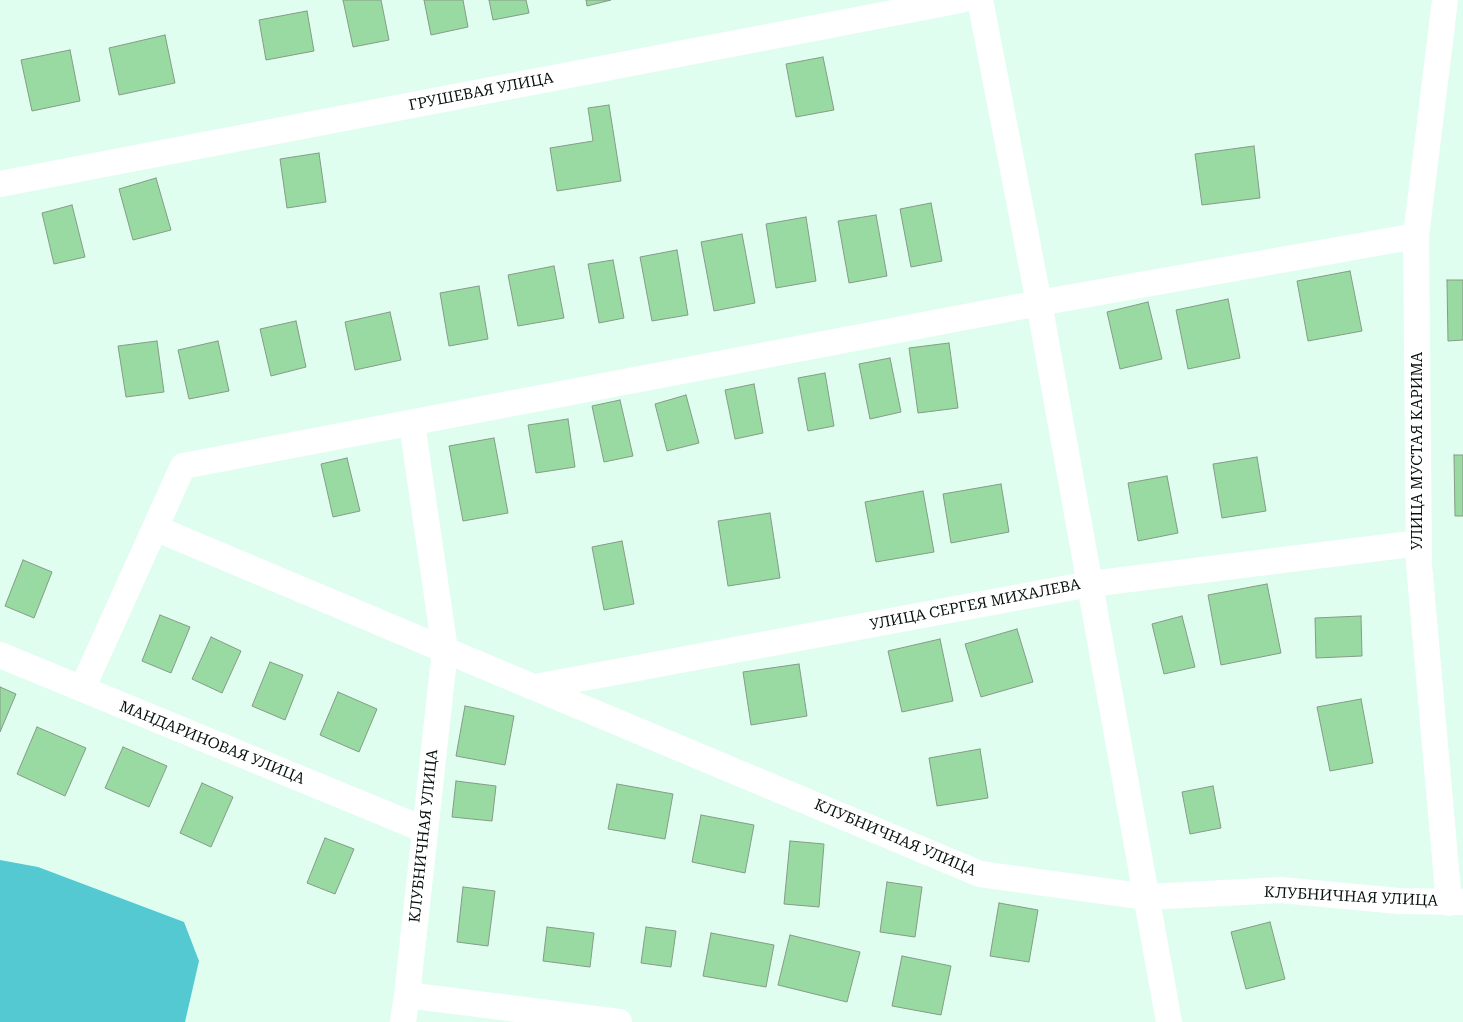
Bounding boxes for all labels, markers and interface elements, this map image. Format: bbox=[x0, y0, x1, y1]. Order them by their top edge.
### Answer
street label: ГРУШЕВАЯ УЛИЦА bbox=[407, 69, 555, 115]
street label: УЛИЦА МУСТАЯ КАРИМА bbox=[1409, 352, 1427, 550]
street label: УЛИЦА СЕРГЕЯ МИХАЛЕВА bbox=[868, 576, 1082, 634]
street label: МАНДАРИНОВАЯ УЛИЦА bbox=[117, 698, 307, 788]
street label: КЛУБНИЧНАЯ УЛИЦА bbox=[406, 749, 442, 923]
street label: КЛУБНИЧНАЯ УЛИЦА bbox=[811, 796, 979, 880]
street label: КЛУБНИЧНАЯ УЛИЦА bbox=[1264, 883, 1438, 911]

